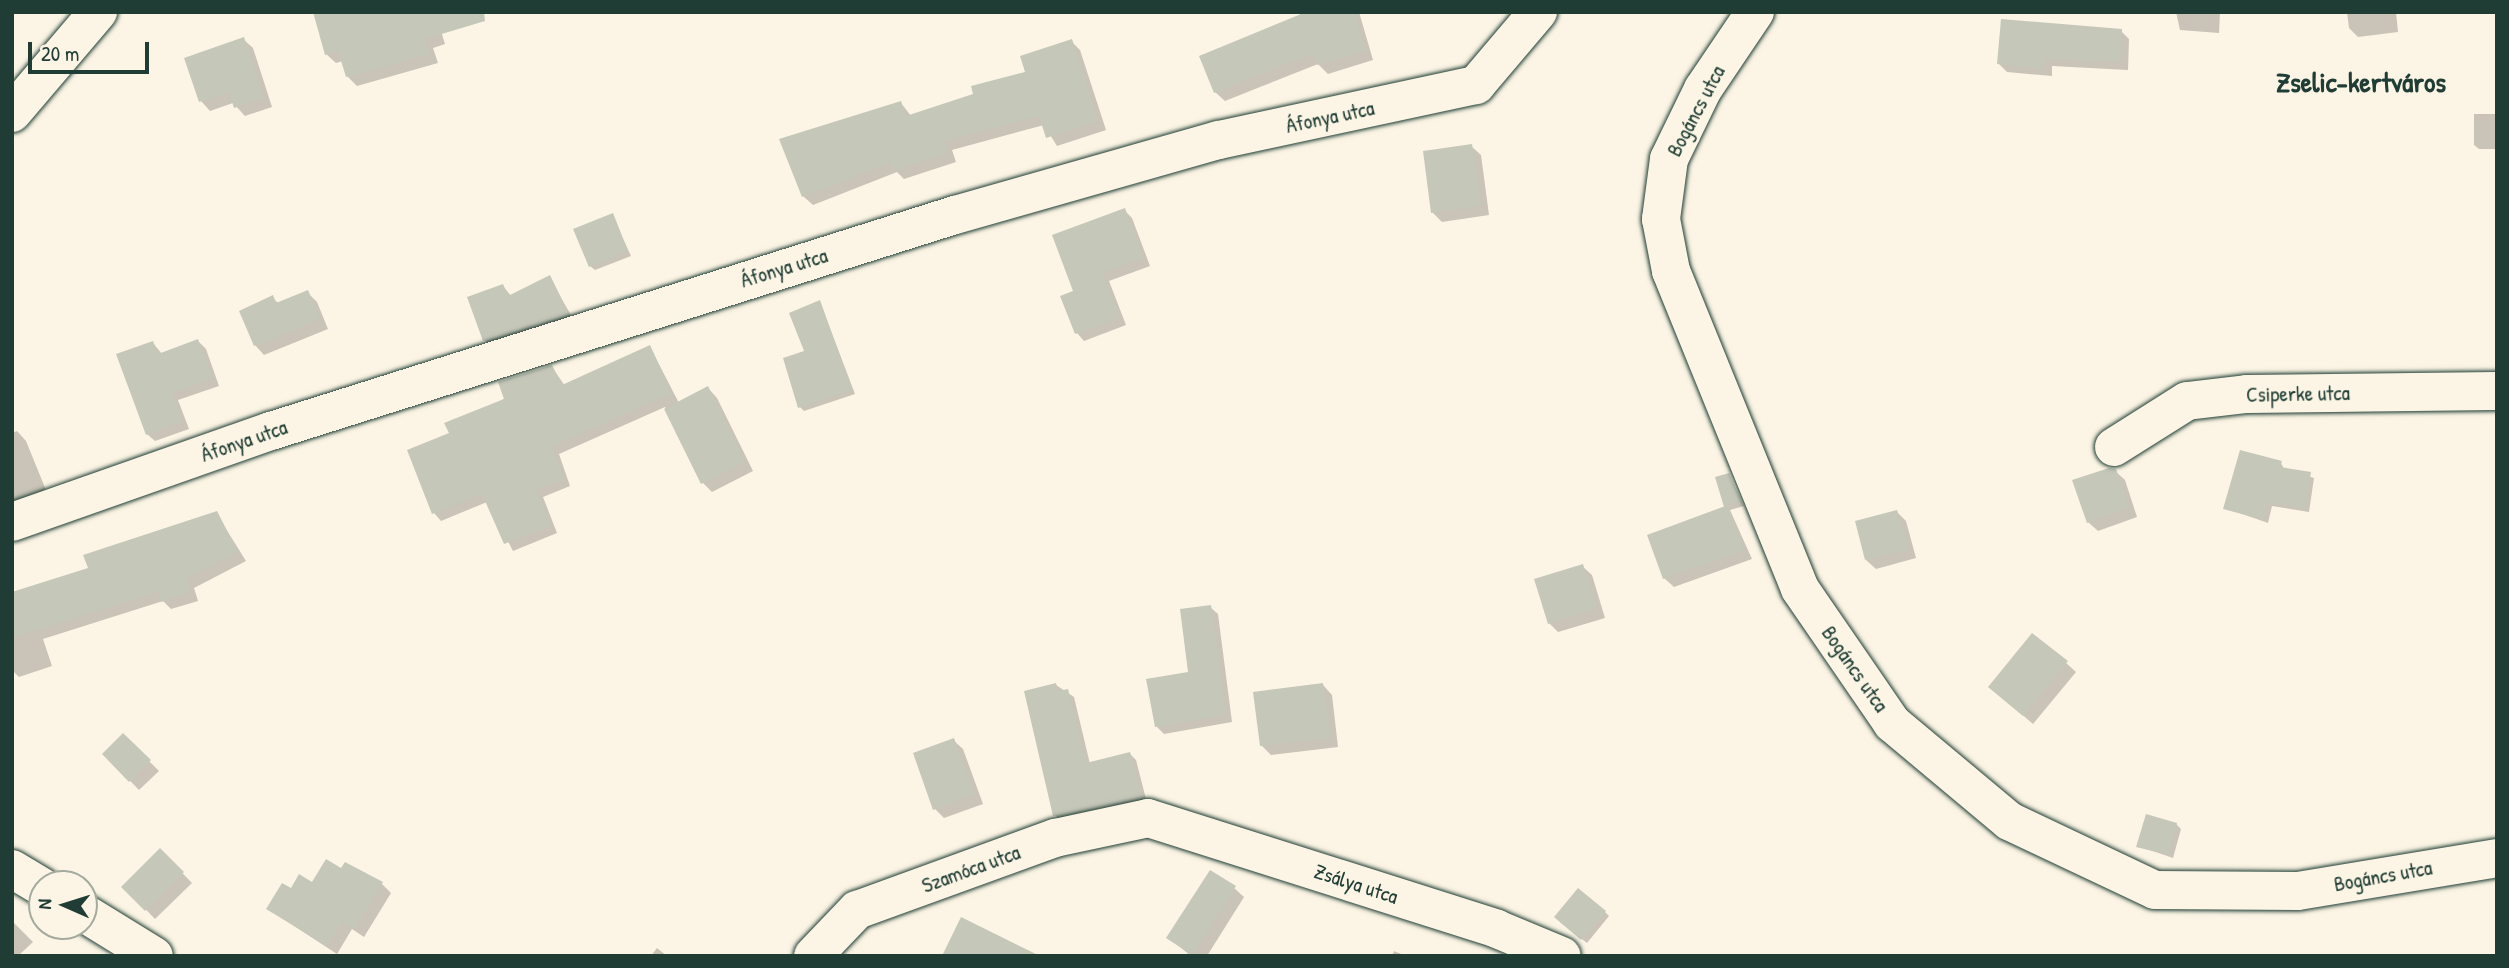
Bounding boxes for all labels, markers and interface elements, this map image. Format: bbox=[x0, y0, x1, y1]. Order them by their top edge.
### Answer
scale bar bbox=[32, 28, 152, 72]
text: 20 m bbox=[41, 39, 79, 68]
street label: Bogáncs utca bbox=[1662, 61, 1730, 161]
district label: Zselic-kertváros bbox=[2276, 65, 2446, 99]
street label: Áfonya utca bbox=[1284, 95, 1376, 139]
street label: Áfonya utca bbox=[737, 243, 831, 293]
street label: Csiperke utca bbox=[2246, 380, 2350, 408]
street label: Áfonya utca bbox=[197, 414, 291, 468]
street label: Bogáncs utca bbox=[1816, 621, 1894, 717]
street label: Szamóca utca bbox=[918, 840, 1024, 898]
street label: Bogáncs utca bbox=[2332, 855, 2434, 897]
street label: Zsálya utca bbox=[1311, 859, 1401, 909]
north arrow bbox=[28, 870, 98, 940]
text: N bbox=[31, 898, 57, 910]

